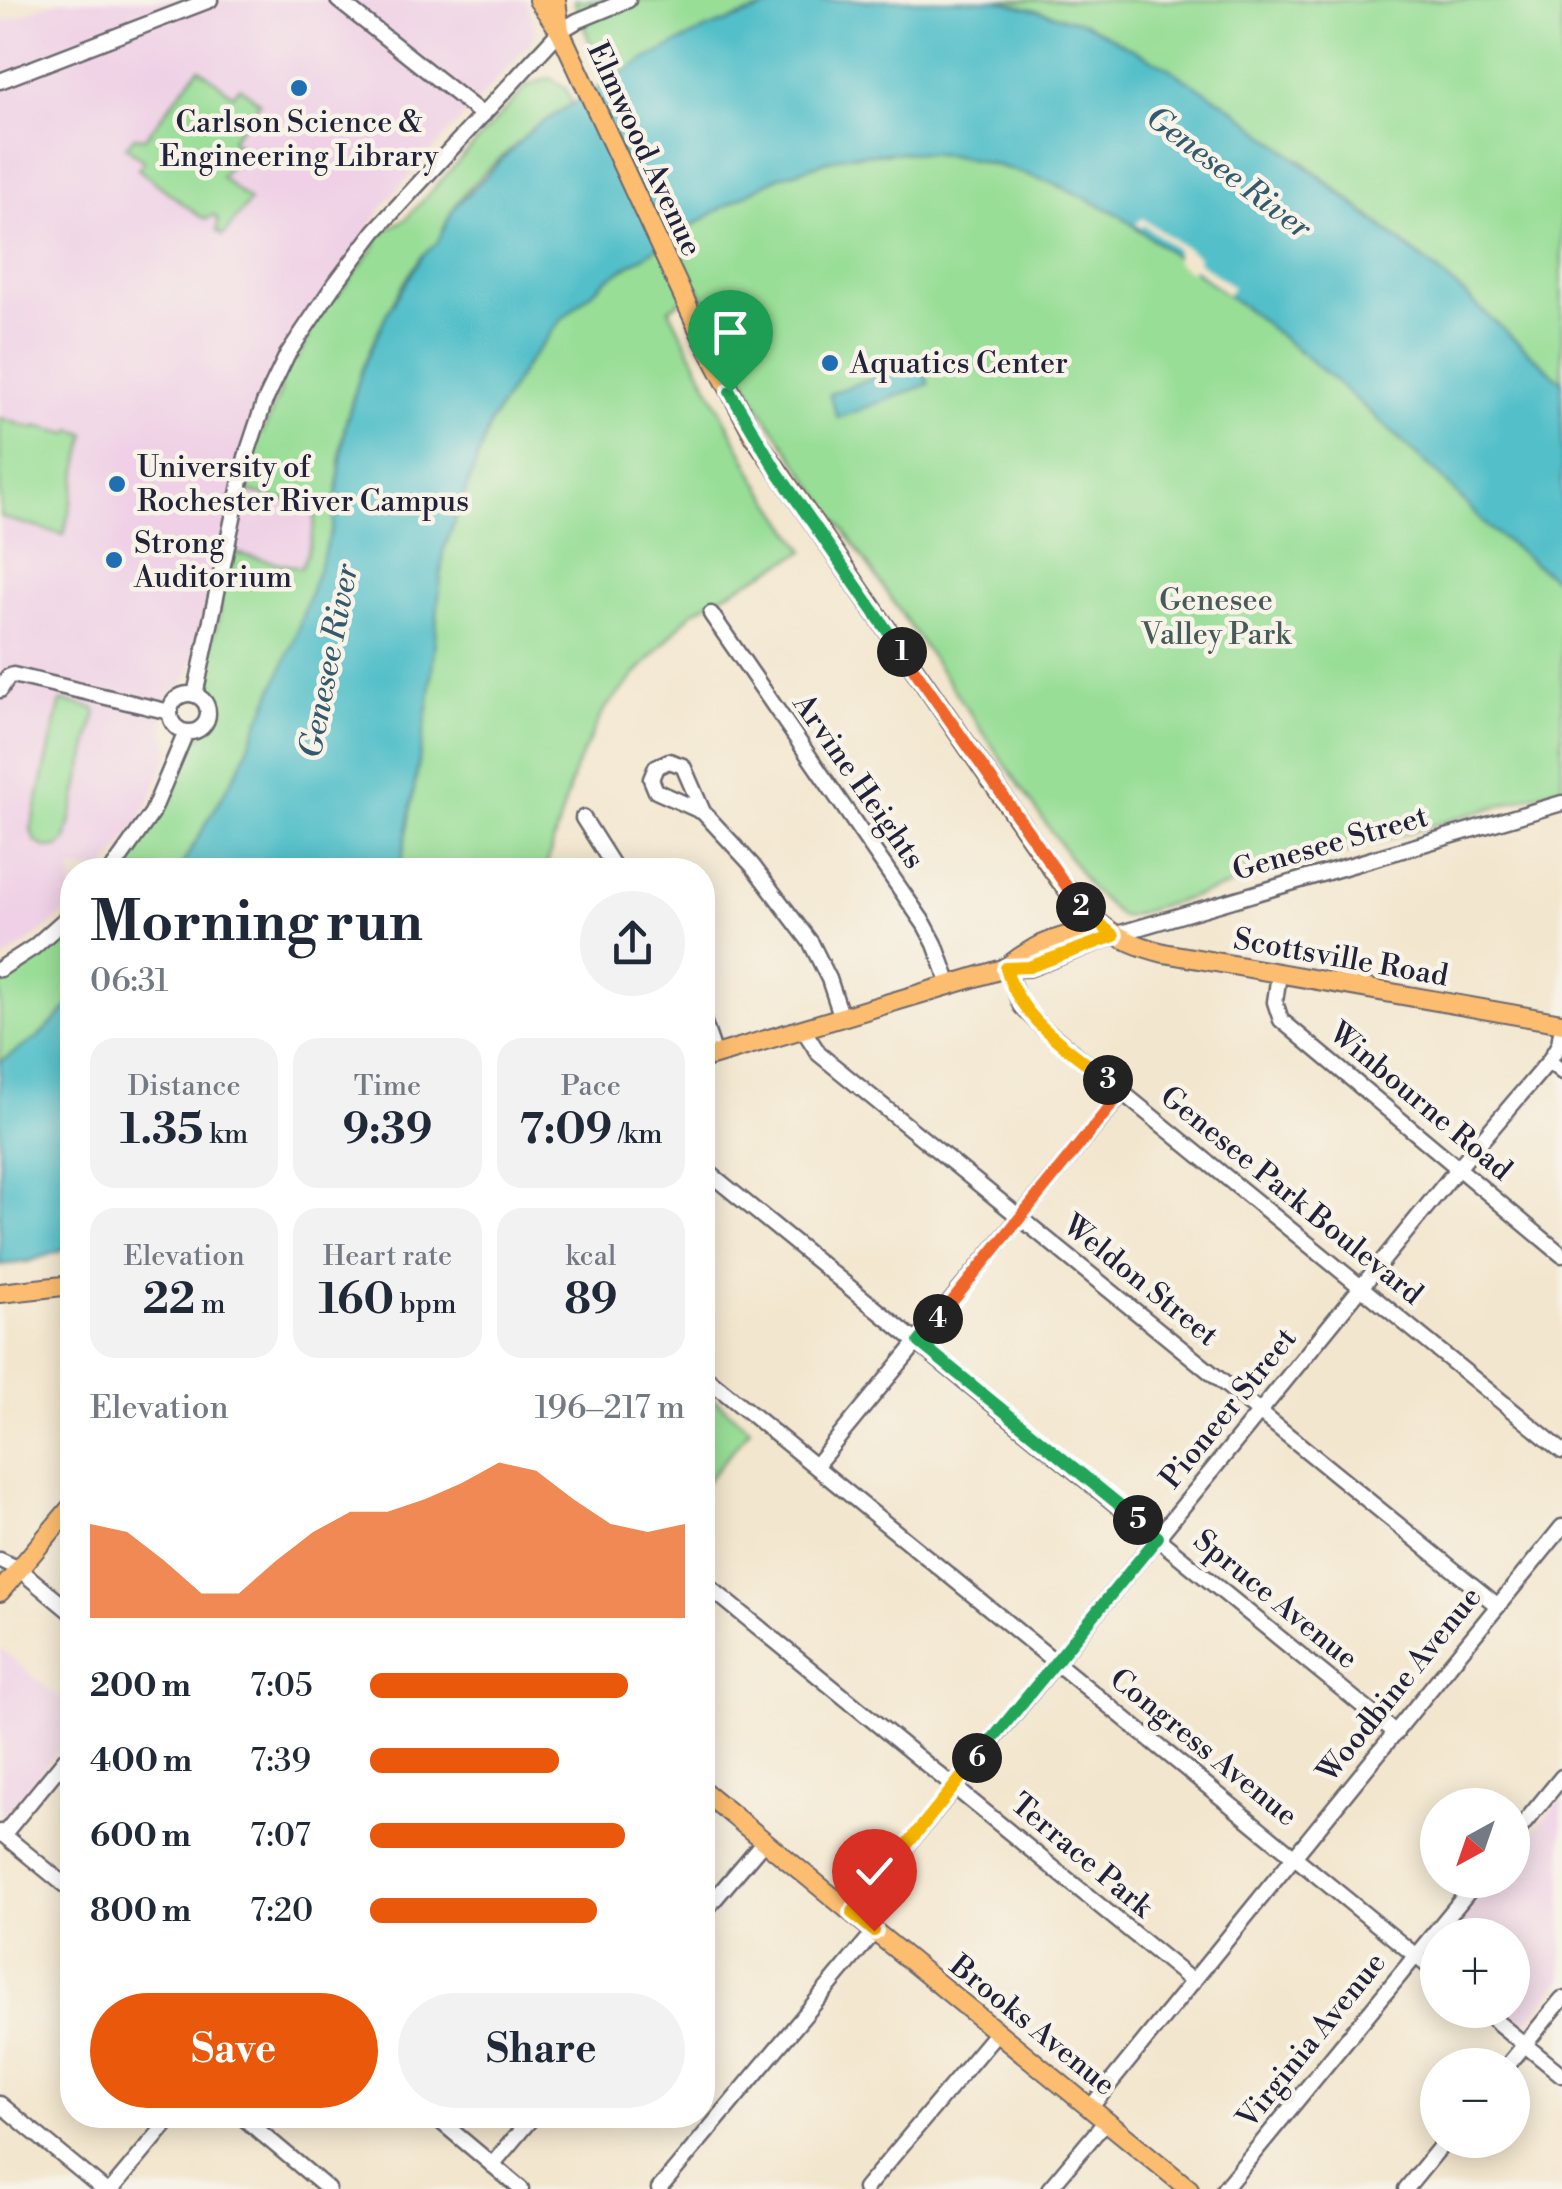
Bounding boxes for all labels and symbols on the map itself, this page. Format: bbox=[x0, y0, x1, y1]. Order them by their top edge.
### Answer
street label: Elmwood Avenue bbox=[578, 36, 710, 263]
marker: Carlson Science & Engineering Library bbox=[288, 77, 310, 99]
water label: Genesee River bbox=[1138, 98, 1320, 249]
place label: Carlson Science & Engineering Library bbox=[160, 104, 439, 176]
pin bbox=[688, 290, 773, 393]
place label: Aquatics Center bbox=[849, 345, 1068, 383]
marker: Aquatics Center bbox=[819, 352, 841, 374]
place label: University of Rochester River Campus bbox=[137, 449, 469, 521]
marker: University of Rochester River Campus bbox=[106, 473, 128, 495]
place label: Strong Auditorium bbox=[133, 525, 292, 597]
marker: Strong Auditorium bbox=[103, 549, 125, 571]
water label: Genesee River bbox=[291, 559, 368, 762]
park label: Genesee Valley Park bbox=[1140, 582, 1292, 654]
pin: 1 bbox=[877, 627, 927, 677]
street label: Arvine Heights bbox=[783, 686, 933, 876]
street label: Genesee Street bbox=[1228, 798, 1433, 890]
pin: 2 bbox=[1056, 882, 1106, 932]
street label: Scottsville Road bbox=[1230, 920, 1451, 996]
street label: Winbourne Road bbox=[1320, 1014, 1520, 1189]
pin: 3 bbox=[1083, 1055, 1133, 1105]
street label: Genesee Park Boulevard bbox=[1152, 1078, 1430, 1314]
street label: Weldon Street bbox=[1054, 1206, 1226, 1355]
pin: 4 bbox=[913, 1294, 963, 1344]
street label: Pioneer Street bbox=[1152, 1320, 1305, 1497]
pin: 5 bbox=[1113, 1495, 1163, 1545]
street label: Spruce Avenue bbox=[1185, 1522, 1365, 1678]
street label: Woodbine Avenue bbox=[1309, 1579, 1490, 1791]
street label: Congress Avenue bbox=[1102, 1660, 1305, 1835]
pin: 6 bbox=[952, 1733, 1002, 1783]
street label: Terrace Park bbox=[1002, 1785, 1161, 1927]
north arrow bbox=[1420, 1788, 1530, 1898]
pin bbox=[832, 1829, 917, 1932]
street label: Virginia Avenue bbox=[1228, 1945, 1394, 2137]
street label: Brooks Avenue bbox=[941, 1947, 1123, 2104]

